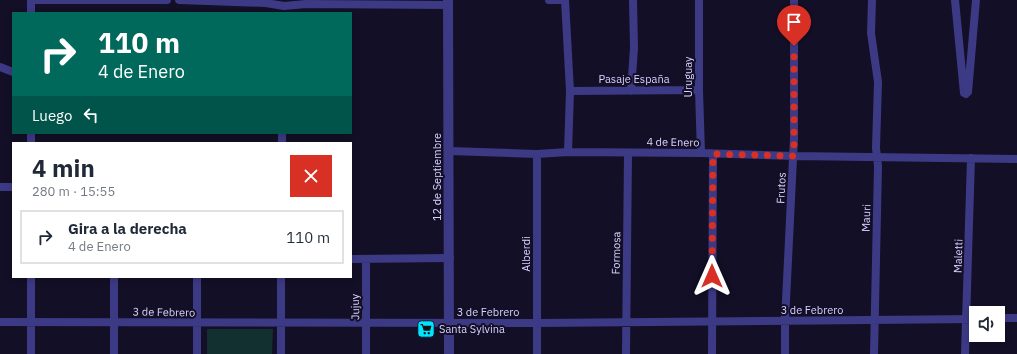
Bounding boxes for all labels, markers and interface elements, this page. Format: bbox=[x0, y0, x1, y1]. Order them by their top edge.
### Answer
pin bbox=[777, 5, 811, 46]
icon: arrive bbox=[783, 11, 805, 33]
text: 110 m bbox=[98, 24, 180, 61]
icon: right bbox=[32, 28, 84, 80]
street label: Uruguay bbox=[681, 56, 695, 98]
text: 4 de Enero bbox=[98, 60, 185, 83]
street label: Pasaje España bbox=[598, 72, 670, 86]
icon: left bbox=[80, 104, 102, 126]
text: Luego bbox=[32, 106, 72, 125]
street label: 12 de Septiembre bbox=[430, 133, 444, 221]
street label: 4 de Enero bbox=[646, 135, 700, 149]
text: 4 min bbox=[32, 152, 95, 184]
button: close bbox=[290, 155, 332, 197]
street label: Frutos bbox=[773, 172, 789, 204]
text: 280 m · 15:55 bbox=[32, 183, 115, 200]
street label: Mauri bbox=[859, 204, 873, 232]
text: Gira a la derecha bbox=[68, 219, 187, 238]
icon: right bbox=[34, 226, 56, 248]
text: 110 m bbox=[286, 228, 330, 247]
street label: Formosa bbox=[609, 231, 623, 275]
street label: Alberdi bbox=[519, 236, 533, 272]
text: 4 de Enero bbox=[68, 238, 131, 255]
street label: Maletti bbox=[950, 239, 966, 273]
position arrow bbox=[691, 255, 733, 297]
street label: Jujuy bbox=[348, 293, 362, 320]
street label: 3 de Febrero bbox=[781, 303, 843, 317]
street label: 3 de Febrero bbox=[133, 304, 195, 320]
street label: 3 de Febrero bbox=[457, 305, 519, 319]
map controls bbox=[969, 306, 1005, 342]
button: sound bbox=[969, 306, 1005, 342]
supermarket icon: Santa Sylvina bbox=[416, 319, 436, 339]
place label: Santa Sylvina bbox=[439, 322, 505, 336]

